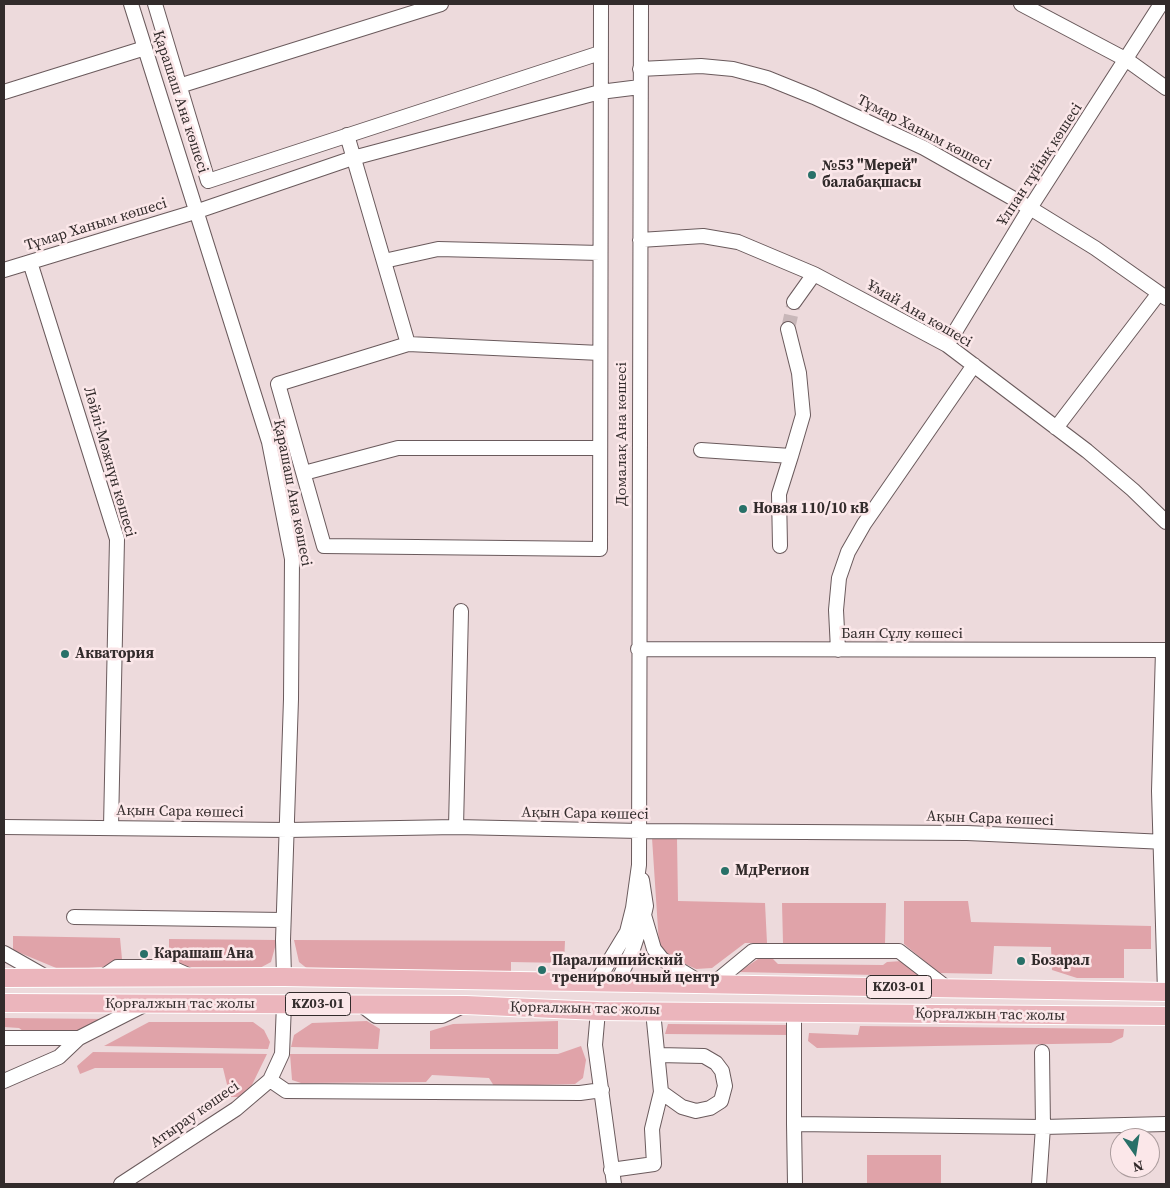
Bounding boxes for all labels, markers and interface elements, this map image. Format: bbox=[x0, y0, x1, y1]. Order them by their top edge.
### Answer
street label: Қарашаш Ана көшесі bbox=[148, 28, 212, 176]
street label: Тұмар Ханым көшесі bbox=[854, 91, 994, 175]
street label: Ұлпан тұйық көшесі bbox=[993, 100, 1087, 230]
place label: №53 "Мерей" балабақшасы bbox=[822, 157, 921, 192]
marker: №53 "Мерей" балабақшасы bbox=[806, 169, 818, 181]
street label: Тұмар Ханым көшесі bbox=[23, 195, 169, 255]
street label: Ұмай Ана көшесі bbox=[863, 276, 975, 352]
street label: Домалақ Ана көшесі bbox=[613, 362, 631, 506]
street label: Ләйлі-Мәжнүн көшесі bbox=[79, 385, 139, 539]
street label: Қарашаш Ана көшесі bbox=[269, 418, 315, 568]
place label: Новая 110/10 кВ bbox=[753, 500, 869, 518]
marker: Новая 110/10 кВ bbox=[737, 503, 749, 515]
street label: Баян Сұлу көшесі bbox=[841, 625, 963, 643]
place label: Акватория bbox=[75, 645, 154, 663]
marker: Акватория bbox=[59, 648, 71, 660]
street label: Ақын Сара көшесі bbox=[116, 802, 244, 822]
street label: Ақын Сара көшесі bbox=[521, 804, 649, 824]
street label: Ақын Сара көшесі bbox=[926, 808, 1054, 830]
place label: МдРегион bbox=[735, 862, 809, 880]
marker: МдРегион bbox=[719, 865, 731, 877]
place label: Карашаш Ана bbox=[154, 945, 254, 963]
marker: Карашаш Ана bbox=[138, 948, 150, 960]
place label: Паралимпийский тренировочный центр bbox=[552, 952, 719, 987]
place label: Бозарал bbox=[1031, 952, 1090, 970]
marker: Бозарал bbox=[1015, 955, 1027, 967]
marker: Паралимпийский тренировочный центр bbox=[536, 964, 548, 976]
road number: KZ03-01 bbox=[866, 976, 932, 999]
road number: KZ03-01 bbox=[286, 992, 350, 1016]
street label: Қорғалжын тас жолы bbox=[105, 995, 255, 1013]
street label: Қорғалжын тас жолы bbox=[510, 999, 660, 1019]
street label: Қорғалжын тас жолы bbox=[915, 1005, 1065, 1025]
street label: Атырау көшесі bbox=[147, 1078, 243, 1152]
north arrow bbox=[1110, 1128, 1160, 1178]
text: N bbox=[1131, 1156, 1145, 1178]

